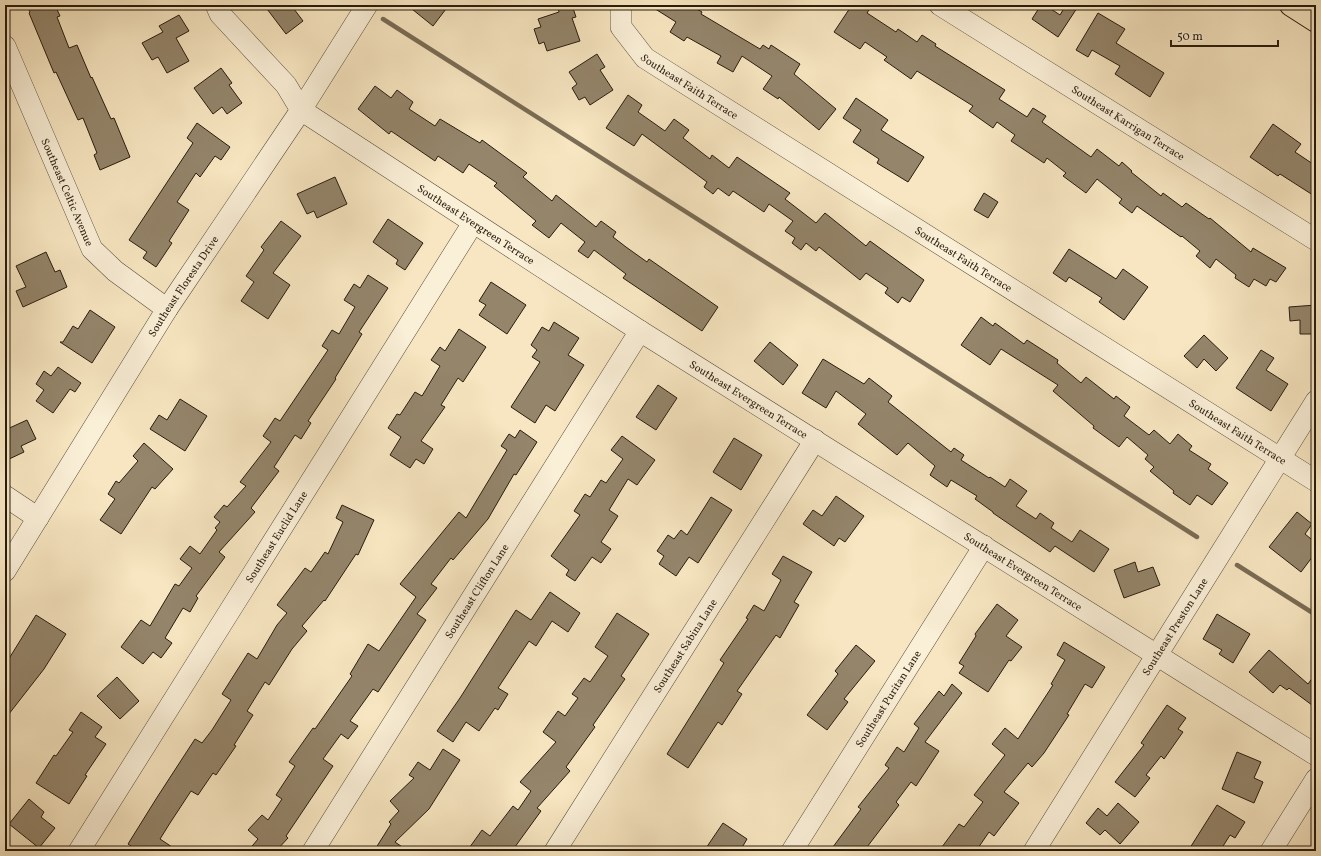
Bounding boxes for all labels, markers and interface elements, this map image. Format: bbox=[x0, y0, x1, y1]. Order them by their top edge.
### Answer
scale bar bbox=[1171, 22, 1278, 48]
text: 50 m bbox=[1177, 29, 1203, 45]
street label: Southeast Faith Terrace bbox=[636, 52, 740, 124]
street label: Southeast Karrigan Terrace bbox=[1068, 83, 1187, 165]
street label: Southeast Celtic Avenue bbox=[36, 136, 96, 249]
street label: Southeast Evergreen Terrace bbox=[414, 182, 537, 269]
street label: Southeast Faith Terrace bbox=[911, 224, 1015, 297]
street label: Southeast Floresta Drive bbox=[145, 233, 223, 340]
street label: Southeast Evergreen Terrace bbox=[686, 358, 810, 443]
street label: Southeast Faith Terrace bbox=[1185, 397, 1289, 469]
street label: Southeast Euclid Lane bbox=[243, 489, 312, 586]
street label: Southeast Evergreen Terrace bbox=[960, 530, 1085, 615]
street label: Southeast Clifton Lane bbox=[442, 542, 513, 642]
street label: Southeast Preston Lane bbox=[1140, 575, 1212, 679]
street label: Southeast Sabina Lane bbox=[651, 596, 722, 696]
street label: Southeast Puritan Lane bbox=[853, 648, 925, 751]

